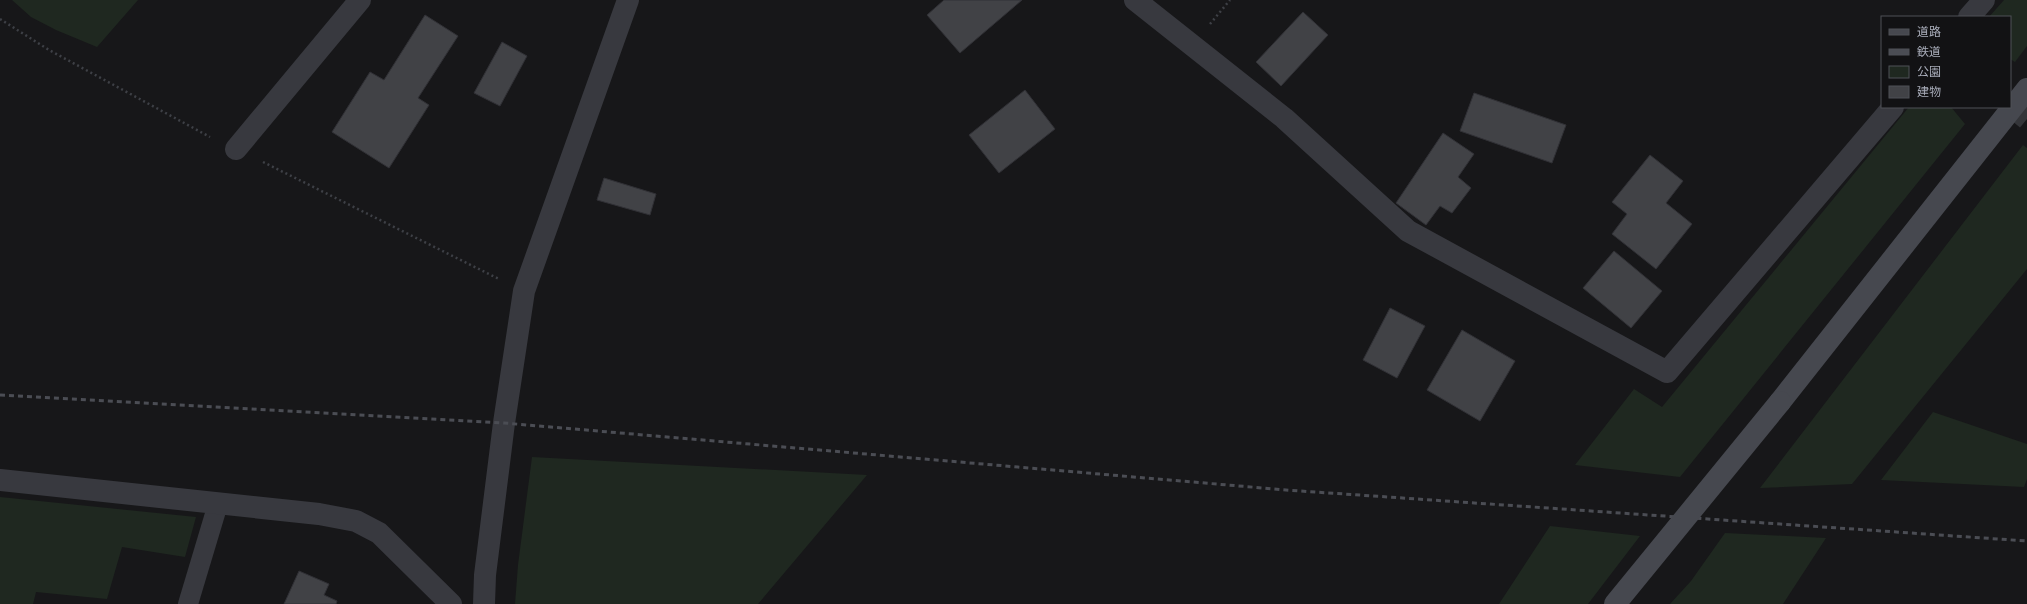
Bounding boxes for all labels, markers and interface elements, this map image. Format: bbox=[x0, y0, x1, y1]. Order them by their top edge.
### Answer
legend bbox=[1881, 16, 2011, 108]
text: 道路 bbox=[1917, 24, 1941, 39]
text: 鉄道 bbox=[1917, 44, 1941, 59]
text: 公園 bbox=[1917, 64, 1941, 79]
text: 建物 bbox=[1917, 84, 1941, 99]

